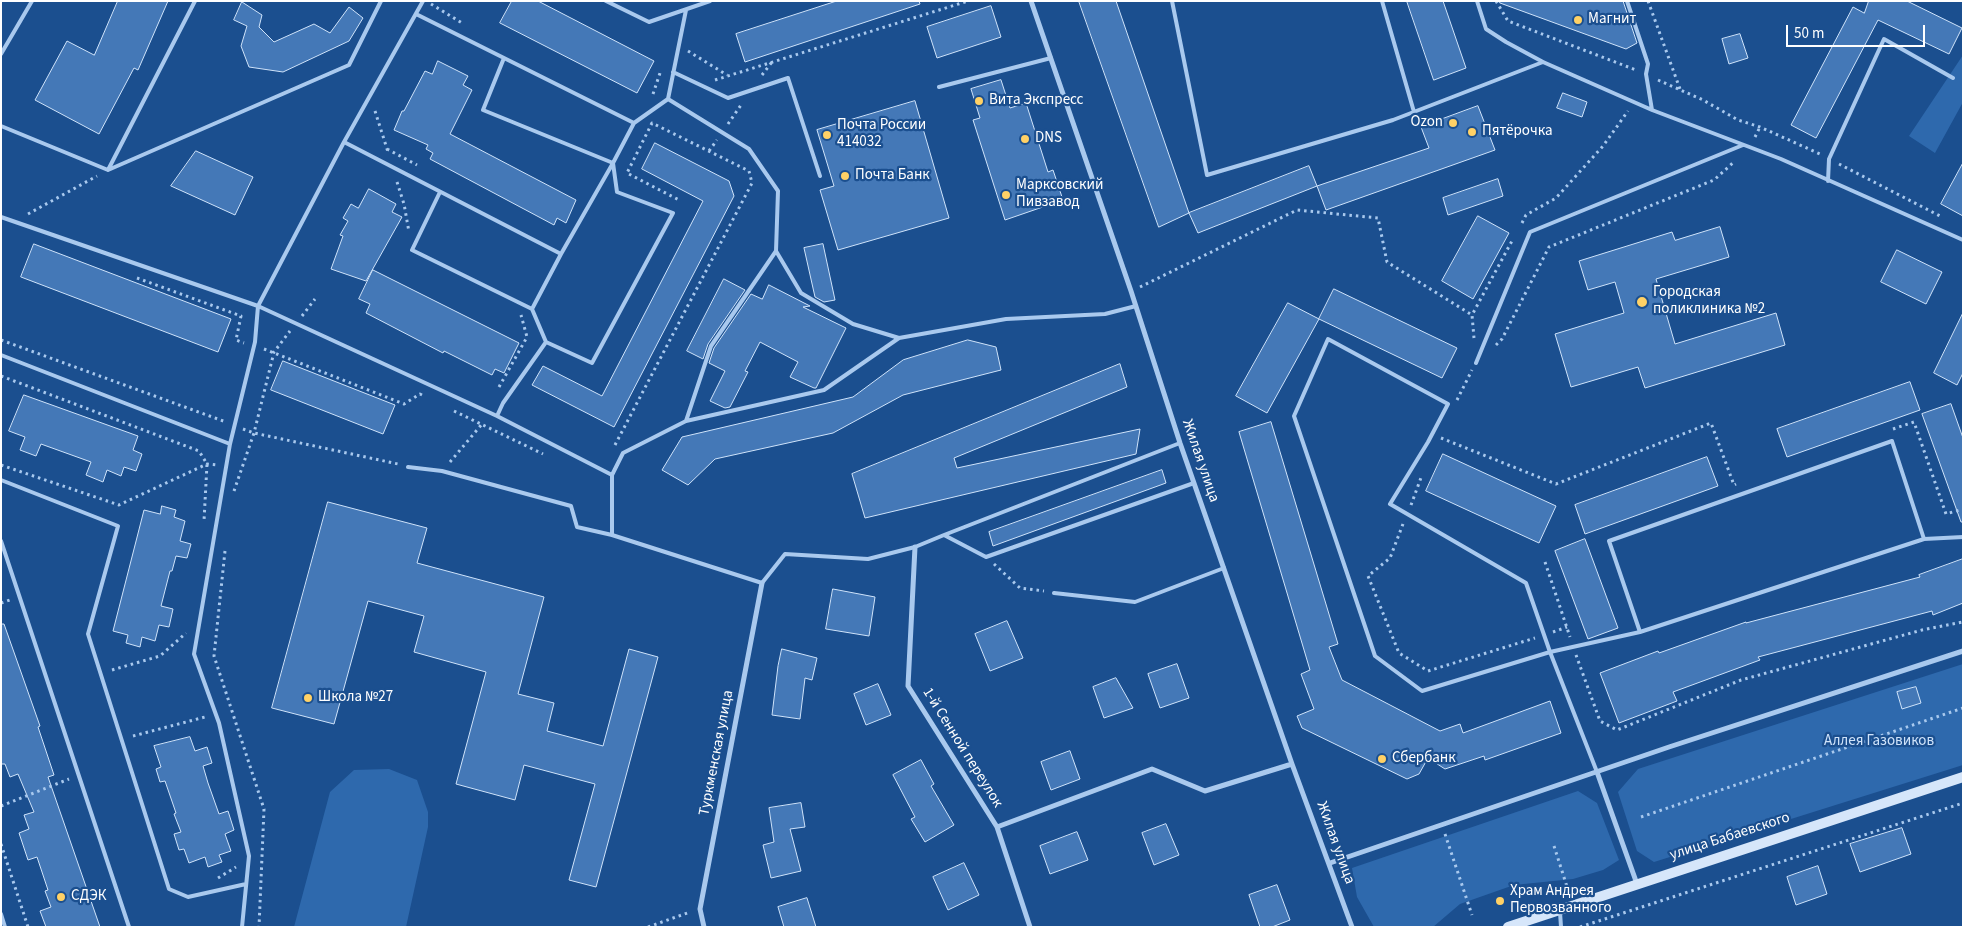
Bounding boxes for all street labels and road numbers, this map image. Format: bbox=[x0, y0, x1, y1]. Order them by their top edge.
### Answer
street label: Жилая улица bbox=[1177, 417, 1223, 505]
street label: 1-й Сенной переулок bbox=[918, 685, 1006, 811]
street label: Туркменская улица bbox=[696, 689, 738, 817]
street label: Жилая улица bbox=[1312, 799, 1358, 887]
street label: улица Бабаевского bbox=[1668, 809, 1792, 865]

